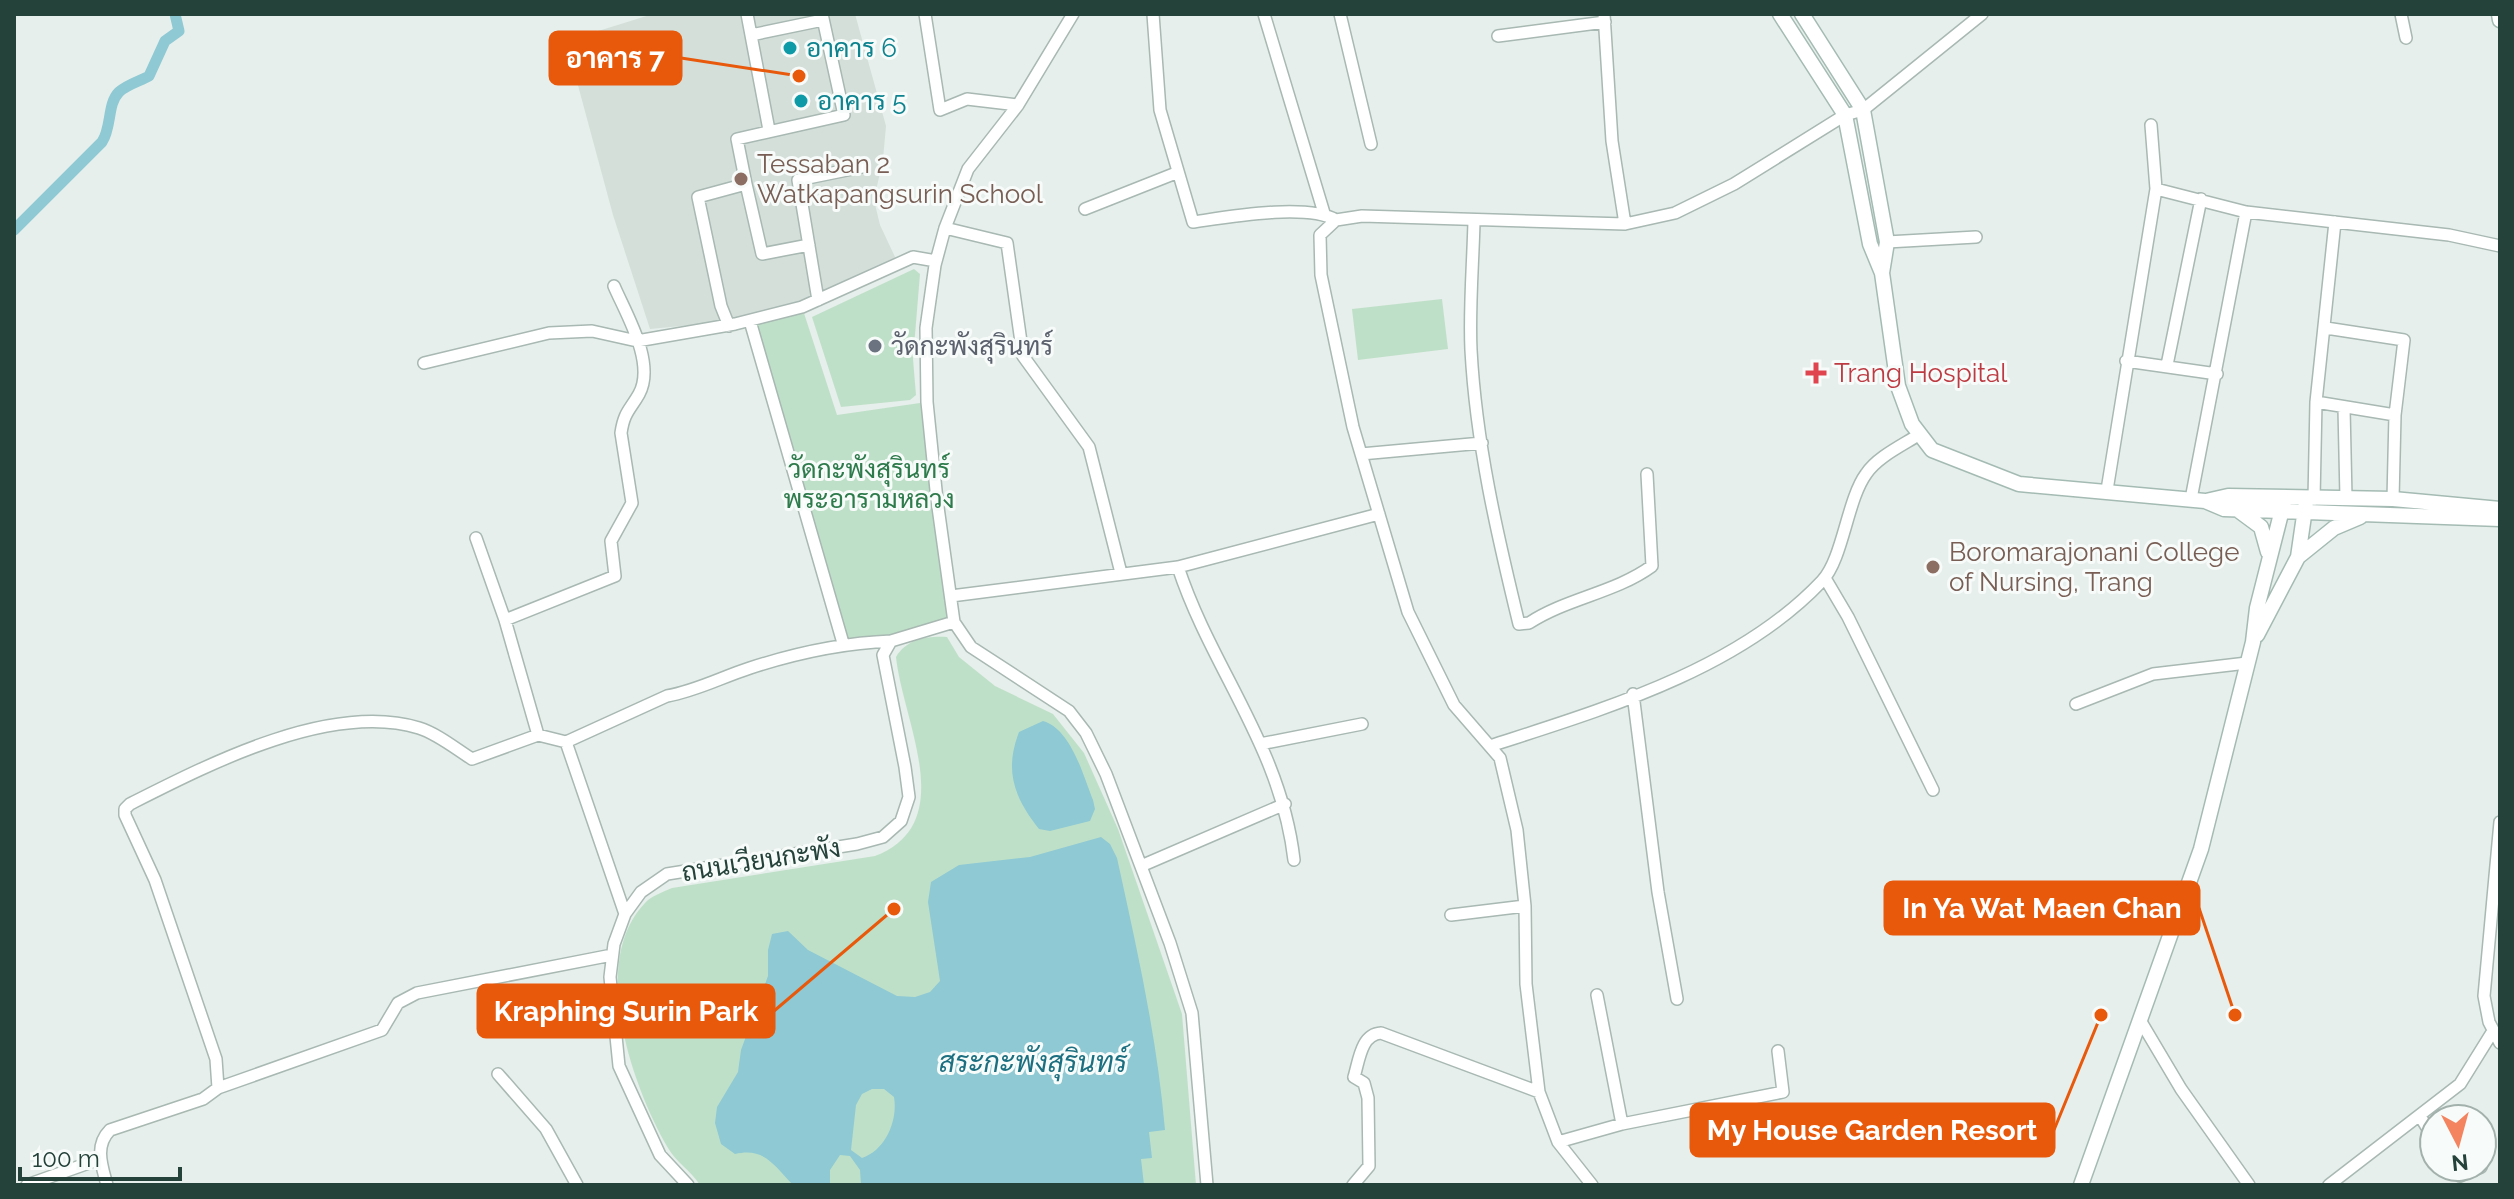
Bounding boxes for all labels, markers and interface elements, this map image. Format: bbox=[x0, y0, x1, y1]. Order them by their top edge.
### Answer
callout: อาคาร 7 bbox=[550, 32, 681, 84]
place label: อาคาร 6 bbox=[806, 33, 897, 63]
marker: อาคาร 6 bbox=[781, 39, 799, 57]
text: อาคาร 7 bbox=[565, 42, 665, 75]
place label: อาคาร 5 bbox=[817, 86, 907, 116]
marker: อาคาร 5 bbox=[792, 92, 810, 110]
place label: Tessaban 2 Watkapangsurin School bbox=[757, 149, 1044, 209]
marker: Tessaban 2 Watkapangsurin School bbox=[732, 170, 750, 188]
place label: วัดกะพังสุรินทร์ bbox=[891, 329, 1053, 364]
marker: วัดกะพังสุรินทร์ bbox=[866, 337, 884, 355]
place label: Trang Hospital bbox=[1834, 358, 2008, 388]
marker: Trang Hospital bbox=[1805, 362, 1827, 384]
park label: วัดกะพังสุรินทร์ พระอารามหลวง bbox=[784, 452, 954, 514]
place label: Boromarajonani College of Nursing, Trang bbox=[1949, 537, 2239, 597]
marker: Boromarajonani College of Nursing, Trang bbox=[1924, 558, 1942, 576]
street label: ถนนเวียนกะพัง bbox=[679, 832, 843, 887]
callout: In Ya Wat Maen Chan bbox=[1885, 882, 2199, 934]
text: In Ya Wat Maen Chan bbox=[1902, 892, 2182, 925]
callout: Kraphing Surin Park bbox=[478, 985, 774, 1037]
text: Kraphing Surin Park bbox=[494, 995, 759, 1028]
water label: สระกะพังสุรินทร์ bbox=[939, 1043, 1131, 1082]
north arrow bbox=[2418, 1103, 2498, 1183]
callout: My House Garden Resort bbox=[1691, 1104, 2054, 1156]
text: My House Garden Resort bbox=[1707, 1114, 2038, 1147]
scale bar bbox=[20, 1131, 180, 1181]
text: 100 m bbox=[32, 1144, 100, 1173]
text: N bbox=[2450, 1149, 2470, 1177]

